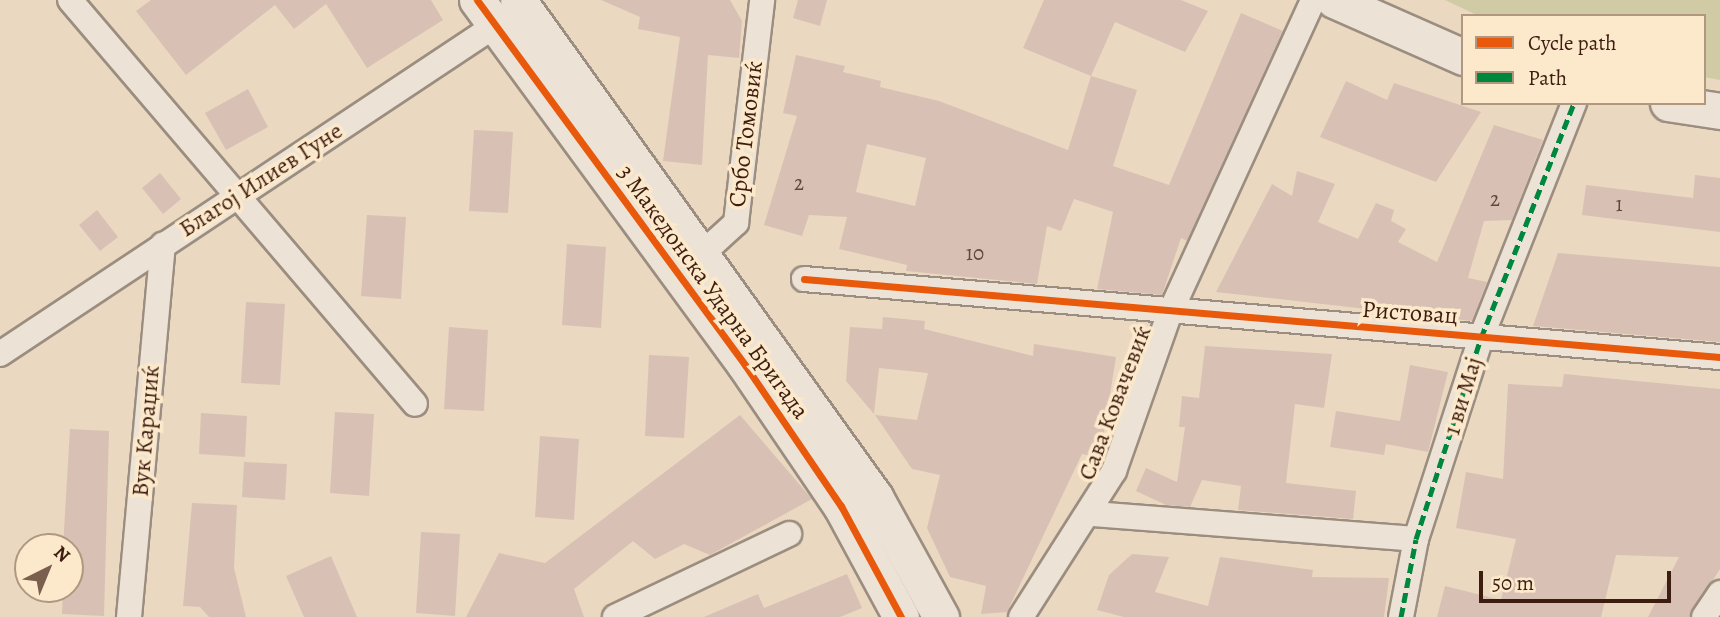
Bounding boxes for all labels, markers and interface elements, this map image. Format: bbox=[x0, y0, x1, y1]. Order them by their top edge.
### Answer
legend bbox=[1461, 14, 1706, 105]
text: Cycle path bbox=[1528, 29, 1617, 57]
street label: Србо Томовиќ bbox=[723, 59, 769, 209]
text: Path bbox=[1528, 64, 1567, 92]
street label: Благој Илиев Гуне bbox=[174, 116, 348, 244]
street label: 3 Македонска Ударна Бригада bbox=[611, 159, 815, 425]
house number: 2 bbox=[794, 170, 804, 196]
house number: 2 bbox=[1490, 186, 1500, 212]
house number: 1 bbox=[1615, 191, 1623, 217]
house number: 10 bbox=[966, 240, 984, 266]
street label: Ристовац bbox=[1361, 295, 1459, 331]
street label: Сава Ковачевиќ bbox=[1072, 322, 1158, 484]
street label: 1 ви Мај bbox=[1437, 353, 1489, 439]
street label: Вук Караџиќ bbox=[126, 364, 166, 498]
north arrow bbox=[14, 533, 84, 603]
text: N bbox=[48, 540, 76, 568]
scale bar bbox=[1482, 558, 1674, 602]
text: 50 m bbox=[1492, 569, 1534, 597]

